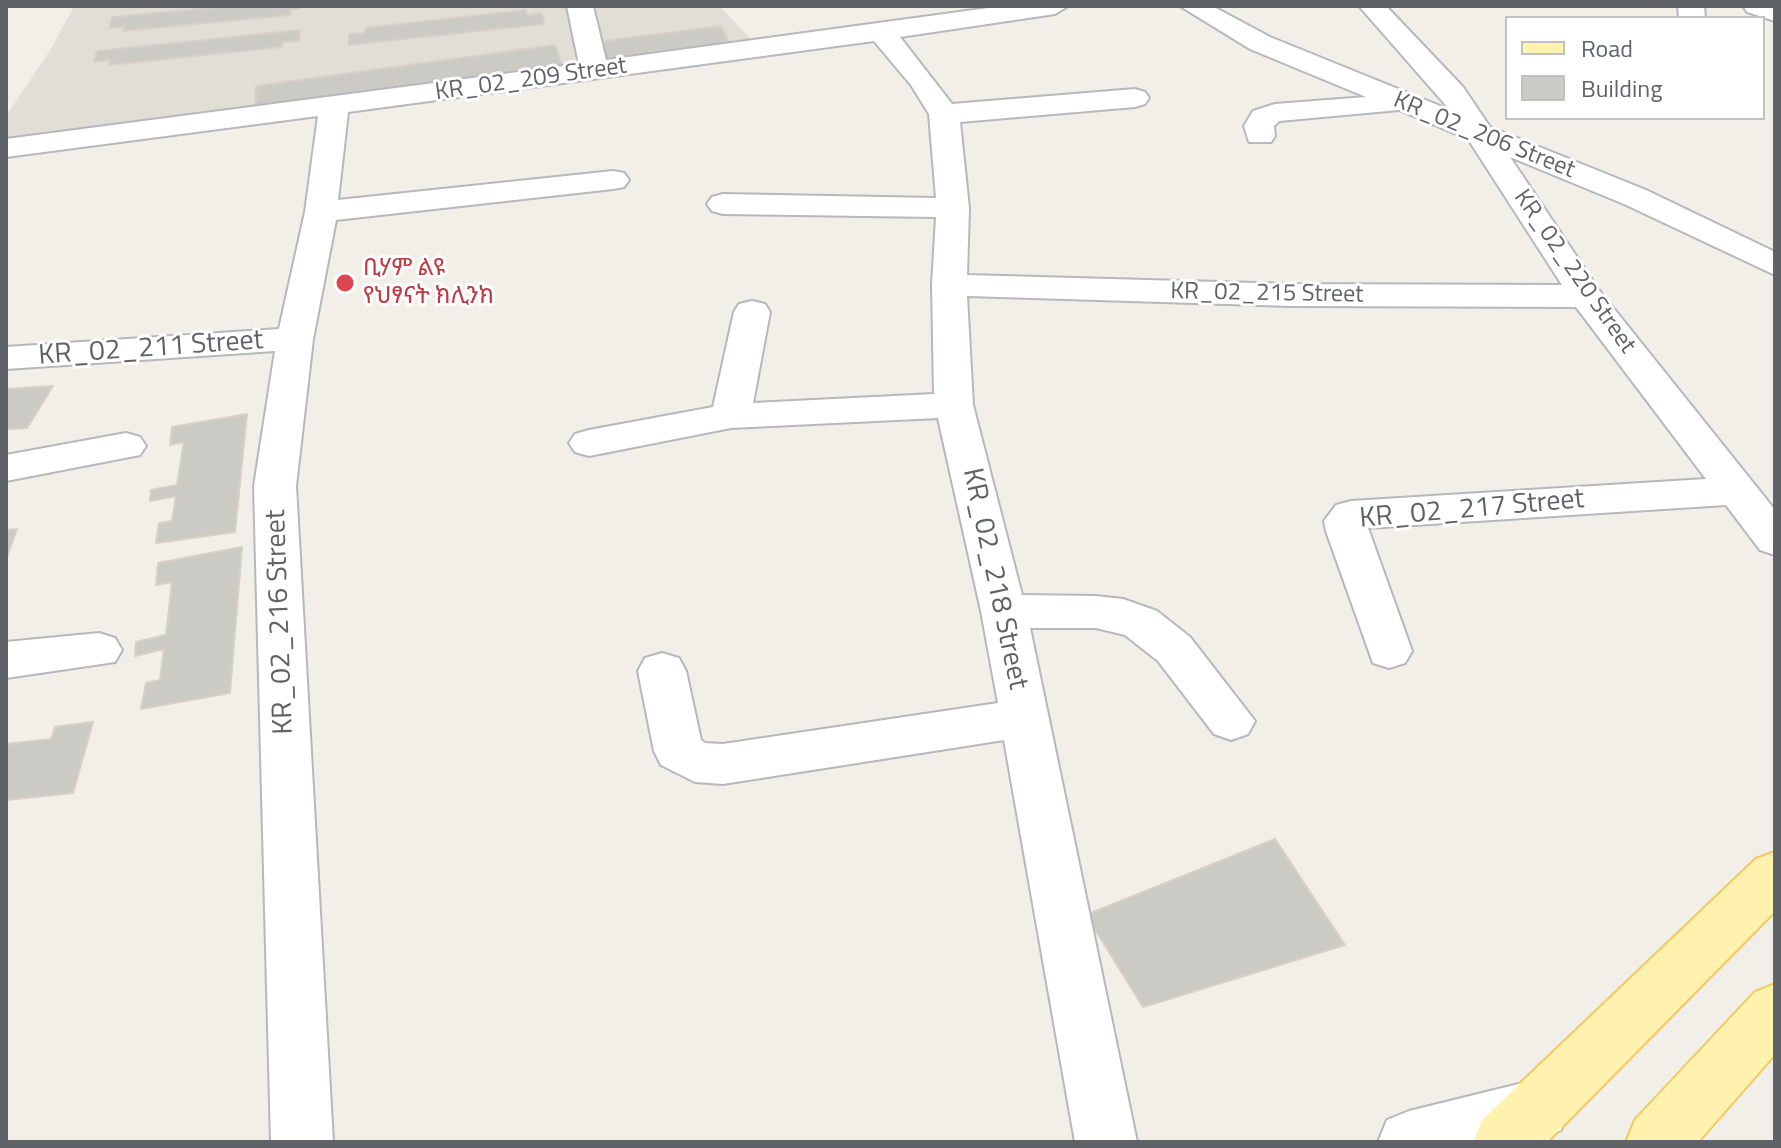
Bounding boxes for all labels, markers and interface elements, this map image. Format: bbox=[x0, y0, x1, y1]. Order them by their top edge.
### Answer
legend bbox=[1505, 16, 1765, 120]
text: Road bbox=[1581, 30, 1633, 66]
street label: KR_02_209 Street bbox=[433, 52, 629, 108]
text: Building bbox=[1581, 70, 1663, 106]
street label: KR_02_206 Street bbox=[1389, 86, 1579, 186]
street label: KR_02_220 Street bbox=[1507, 185, 1641, 359]
place label: ቢሃም ልዩ የህፃናት ክሊንክ bbox=[363, 255, 494, 311]
marker: ቢሃም ልዩ የህፃናት ክሊንክ bbox=[334, 272, 356, 294]
street label: KR_02_215 Street bbox=[1170, 278, 1364, 310]
street label: KR_02_211 Street bbox=[37, 324, 265, 374]
street label: KR_02_218 Street bbox=[954, 465, 1034, 693]
street label: KR_02_217 Street bbox=[1358, 483, 1586, 537]
street label: KR_02_216 Street bbox=[260, 509, 302, 735]

